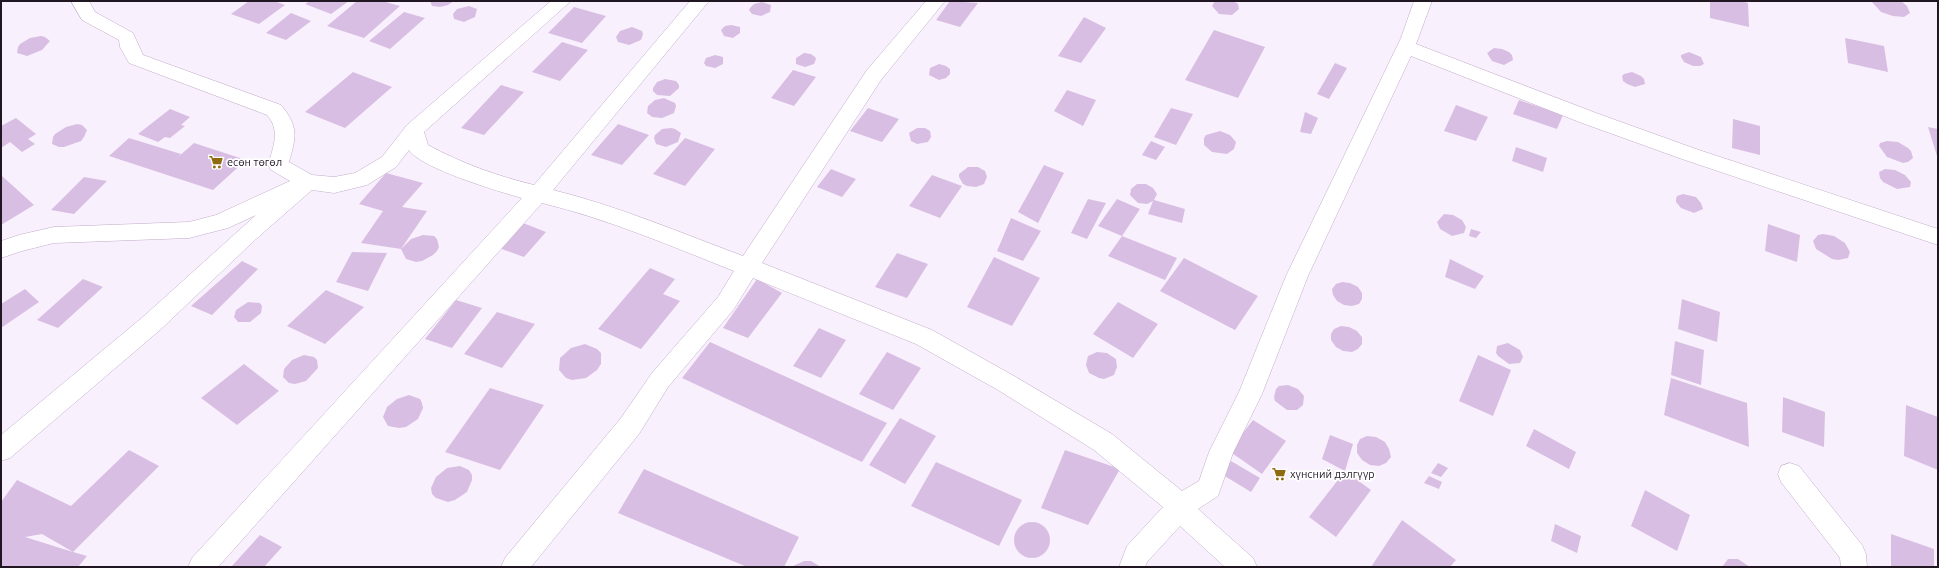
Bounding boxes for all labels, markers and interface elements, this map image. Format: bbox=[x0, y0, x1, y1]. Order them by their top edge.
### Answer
supermarket icon: есөн төгөл bbox=[208, 154, 224, 170]
place label: есөн төгөл bbox=[227, 156, 282, 168]
supermarket icon: хүнсний дэлгүүр bbox=[1271, 466, 1287, 482]
place label: хүнсний дэлгүүр bbox=[1290, 468, 1375, 480]

